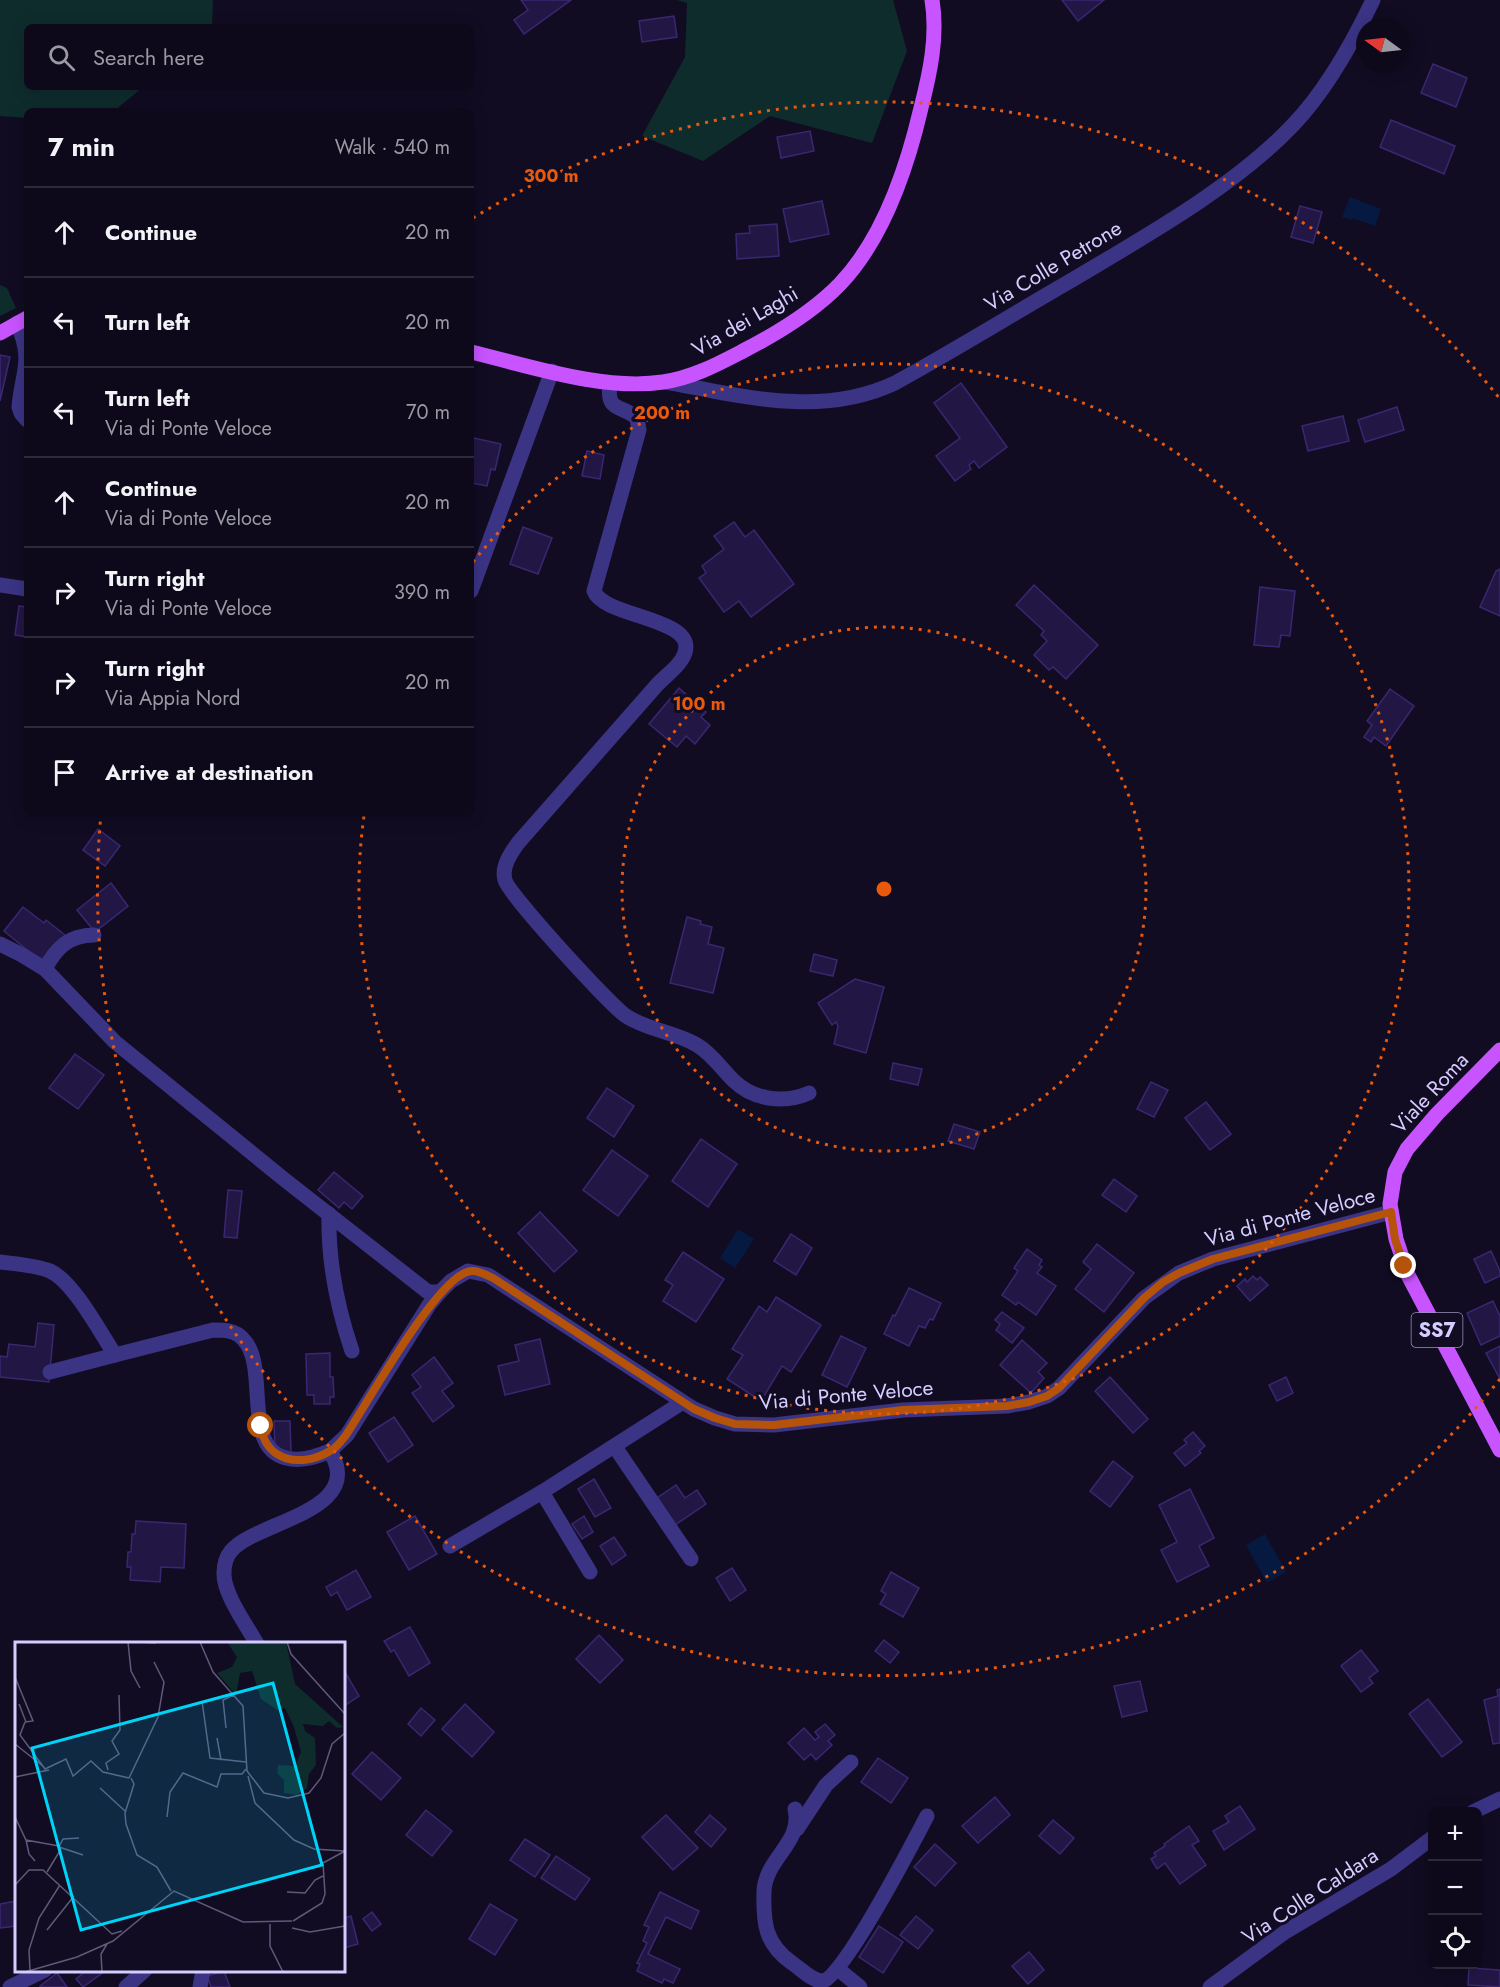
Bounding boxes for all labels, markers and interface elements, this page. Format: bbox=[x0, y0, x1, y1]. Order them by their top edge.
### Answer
north arrow bbox=[1356, 18, 1410, 72]
search box bbox=[24, 24, 474, 90]
icon: search bbox=[45, 41, 78, 74]
text: Search here bbox=[93, 41, 204, 73]
text: 7 min bbox=[48, 128, 115, 166]
text: Walk · 540 m bbox=[335, 133, 450, 162]
text: 300 m bbox=[523, 163, 579, 189]
street label: Via Colle Petrone bbox=[979, 213, 1127, 319]
icon: ahead bbox=[48, 216, 81, 249]
text: Continue bbox=[105, 216, 197, 248]
text: 20 m bbox=[405, 218, 450, 247]
street label: Via dei Laghi bbox=[686, 278, 804, 364]
icon: left bbox=[48, 306, 81, 339]
text: Turn left bbox=[105, 306, 190, 338]
text: 20 m bbox=[405, 308, 450, 337]
text: Turn left bbox=[105, 382, 190, 414]
icon: left bbox=[48, 396, 81, 429]
text: 70 m bbox=[406, 398, 450, 427]
text: 200 m bbox=[634, 400, 690, 426]
text: Via di Ponte Veloce bbox=[105, 414, 272, 443]
text: Continue bbox=[105, 472, 197, 504]
icon: ahead bbox=[48, 486, 81, 519]
text: 20 m bbox=[405, 488, 450, 517]
text: Via di Ponte Veloce bbox=[105, 504, 272, 533]
text: Turn right bbox=[105, 562, 205, 594]
icon: right bbox=[48, 576, 81, 609]
text: 390 m bbox=[394, 578, 450, 607]
text: Via di Ponte Veloce bbox=[105, 594, 272, 623]
text: Turn right bbox=[105, 652, 205, 684]
icon: right bbox=[48, 666, 81, 699]
text: 20 m bbox=[405, 668, 450, 697]
text: Via Appia Nord bbox=[105, 684, 241, 713]
text: 100 m bbox=[672, 691, 726, 717]
icon: arrive bbox=[48, 756, 81, 789]
text: Arrive at destination bbox=[105, 756, 314, 788]
centre of rings bbox=[874, 879, 894, 899]
street label: Viale Roma bbox=[1385, 1046, 1475, 1140]
street label: Via di Ponte Veloce bbox=[1202, 1180, 1379, 1254]
route end bbox=[1390, 1252, 1416, 1278]
road number: SS7 bbox=[1412, 1313, 1462, 1347]
street label: Via di Ponte Veloce bbox=[757, 1372, 935, 1418]
route start bbox=[247, 1412, 273, 1438]
inset map bbox=[15, 1642, 345, 1972]
map controls bbox=[1428, 1807, 1482, 1969]
button: + bbox=[1428, 1807, 1482, 1861]
street label: Via Colle Caldara bbox=[1236, 1841, 1384, 1951]
button: − bbox=[1428, 1861, 1482, 1915]
button: locate bbox=[1428, 1915, 1482, 1969]

